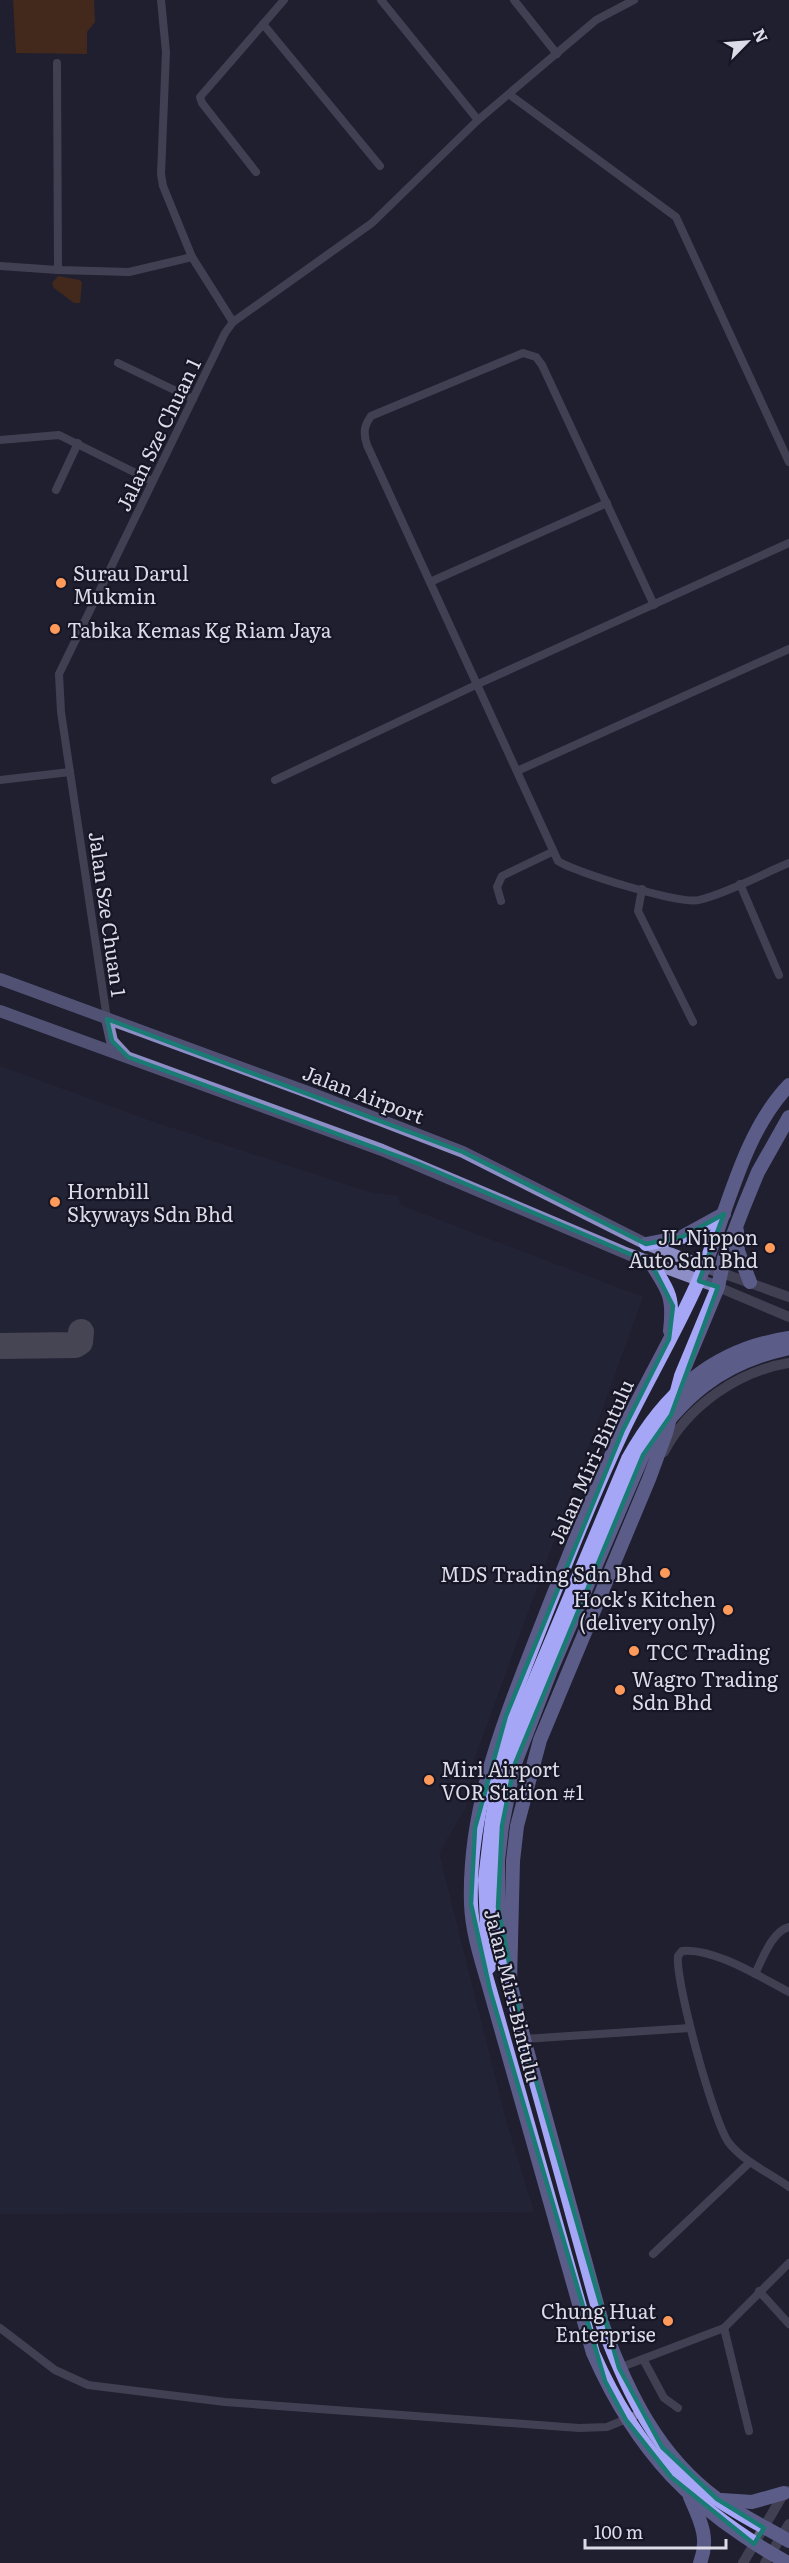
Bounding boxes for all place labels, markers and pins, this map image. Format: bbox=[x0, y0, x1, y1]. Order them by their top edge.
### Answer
place label: Surau Darul Mukmin bbox=[73, 557, 189, 610]
marker: Surau Darul Mukmin bbox=[54, 576, 68, 590]
place label: Tabika Kemas Kg Riam Jaya bbox=[67, 614, 332, 644]
marker: Tabika Kemas Kg Riam Jaya bbox=[48, 622, 62, 636]
place label: Hornbill Skyways Sdn Bhd bbox=[67, 1175, 233, 1228]
marker: Hornbill Skyways Sdn Bhd bbox=[48, 1195, 62, 1209]
place label: JL Nippon Auto Sdn Bhd bbox=[628, 1221, 758, 1274]
marker: JL Nippon Auto Sdn Bhd bbox=[763, 1241, 777, 1255]
place label: MDS Trading Sdn Bhd bbox=[440, 1558, 653, 1588]
marker: MDS Trading Sdn Bhd bbox=[658, 1566, 672, 1580]
place label: Hock's Kitchen (delivery only) bbox=[573, 1583, 716, 1636]
marker: Hock's Kitchen (delivery only) bbox=[721, 1603, 735, 1617]
place label: TCC Trading bbox=[646, 1636, 771, 1666]
marker: TCC Trading bbox=[627, 1644, 641, 1658]
place label: Wagro Trading Sdn Bhd bbox=[632, 1663, 779, 1716]
marker: Wagro Trading Sdn Bhd bbox=[613, 1683, 627, 1697]
place label: Miri Airport VOR Station #1 bbox=[441, 1753, 584, 1806]
marker: Miri Airport VOR Station #1 bbox=[422, 1773, 436, 1787]
place label: Chung Huat Enterprise bbox=[541, 2295, 656, 2348]
marker: Chung Huat Enterprise bbox=[661, 2314, 675, 2328]

